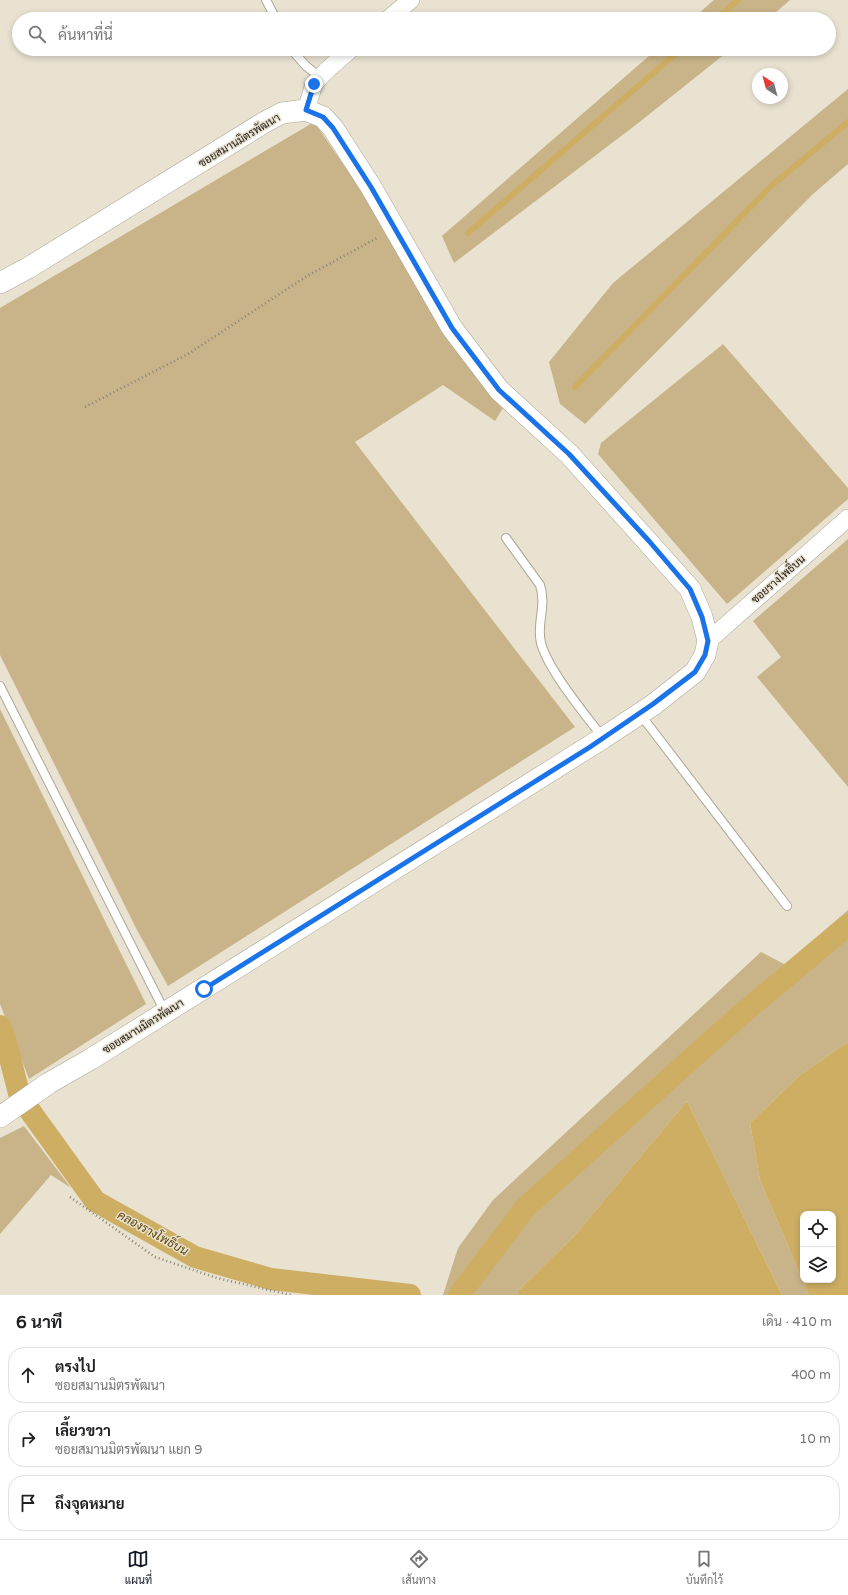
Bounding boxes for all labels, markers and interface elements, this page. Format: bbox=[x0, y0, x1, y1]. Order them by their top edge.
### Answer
search box bbox=[12, 12, 836, 56]
icon: search bbox=[26, 23, 48, 45]
text: ค้นหาที่นี่ bbox=[58, 26, 113, 44]
north arrow bbox=[752, 68, 788, 104]
route end bbox=[305, 75, 323, 93]
street label: ซอยสมานมิตรพัฒนา bbox=[195, 110, 283, 170]
street label: ซอยรางโพธิ์บน bbox=[745, 548, 808, 606]
route start bbox=[195, 980, 213, 998]
street label: ซอยสมานมิตรพัฒนา bbox=[100, 995, 186, 1057]
water label: คลองรางโพธิ์บน bbox=[115, 1204, 193, 1258]
map controls bbox=[800, 1211, 836, 1283]
button: locate bbox=[800, 1211, 836, 1247]
button: layers bbox=[800, 1247, 836, 1283]
text: 6 นาที bbox=[16, 1312, 62, 1333]
text: เดิน · 410 m bbox=[762, 1314, 832, 1330]
text: ตรงไป bbox=[55, 1358, 96, 1376]
icon: ahead bbox=[17, 1364, 39, 1386]
text: 400 m bbox=[791, 1367, 831, 1383]
text: ซอยสมานมิตรพัฒนา bbox=[55, 1378, 165, 1394]
text: เลี้ยวขวา bbox=[55, 1422, 111, 1440]
icon: right bbox=[17, 1428, 39, 1450]
text: 10 m bbox=[799, 1431, 831, 1447]
text: ซอยสมานมิตรพัฒนา แยก 9 bbox=[55, 1442, 202, 1458]
icon: arrive bbox=[17, 1492, 39, 1514]
text: ถึงจุดหมาย bbox=[55, 1495, 125, 1513]
tab: แผนที่ bbox=[125, 1548, 152, 1587]
tab: เส้นทาง bbox=[402, 1548, 436, 1587]
tab: บันทึกไว้ bbox=[686, 1548, 723, 1587]

